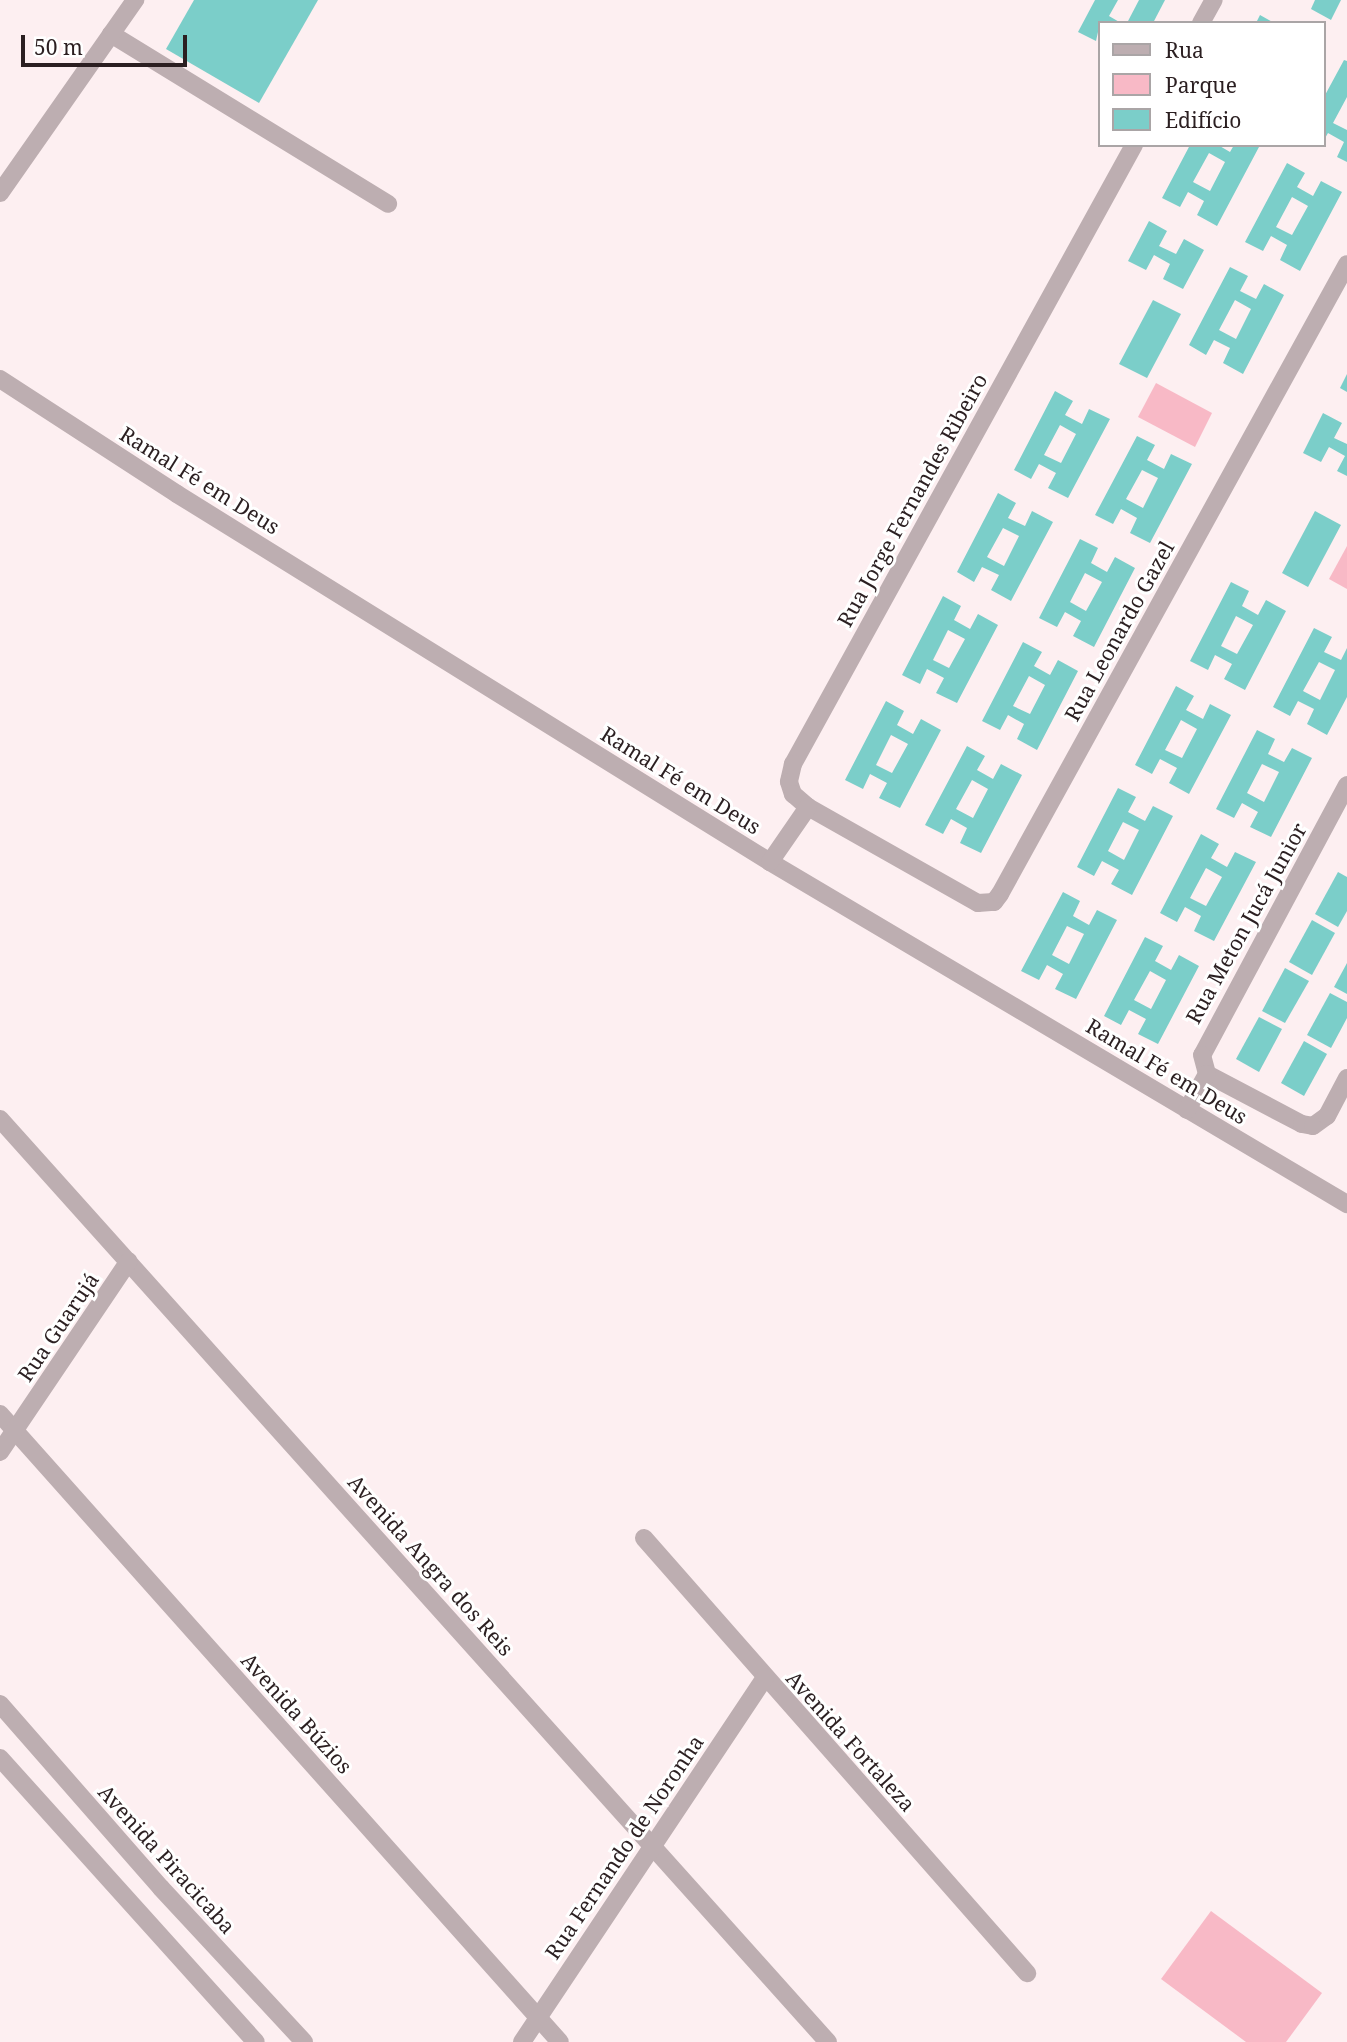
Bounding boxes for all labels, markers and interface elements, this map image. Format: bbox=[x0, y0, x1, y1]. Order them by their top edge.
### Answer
scale bar bbox=[24, 21, 191, 65]
legend bbox=[1098, 21, 1326, 147]
text: 50 m bbox=[34, 33, 83, 61]
text: Rua bbox=[1165, 36, 1204, 64]
text: Parque bbox=[1165, 71, 1237, 99]
text: Edifício bbox=[1165, 106, 1241, 134]
street label: Rua Jorge Fernandes Ribeiro bbox=[832, 369, 992, 631]
street label: Ramal Fé em Deus bbox=[116, 421, 284, 539]
street label: Rua Leonardo Gazel bbox=[1059, 537, 1179, 725]
street label: Ramal Fé em Deus bbox=[597, 721, 765, 839]
street label: Rua Meton Jucá Junior bbox=[1180, 818, 1312, 1028]
street label: Ramal Fé em Deus bbox=[1082, 1013, 1252, 1129]
street label: Rua Guarujá bbox=[12, 1268, 104, 1386]
street label: Avenida Angra dos Reis bbox=[343, 1469, 519, 1661]
street label: Avenida Búzios bbox=[236, 1648, 358, 1778]
street label: Avenida Fortaleza bbox=[781, 1666, 921, 1816]
street label: Rua Fernando de Noronha bbox=[539, 1730, 709, 1964]
street label: Avenida Piracicaba bbox=[93, 1779, 241, 1939]

